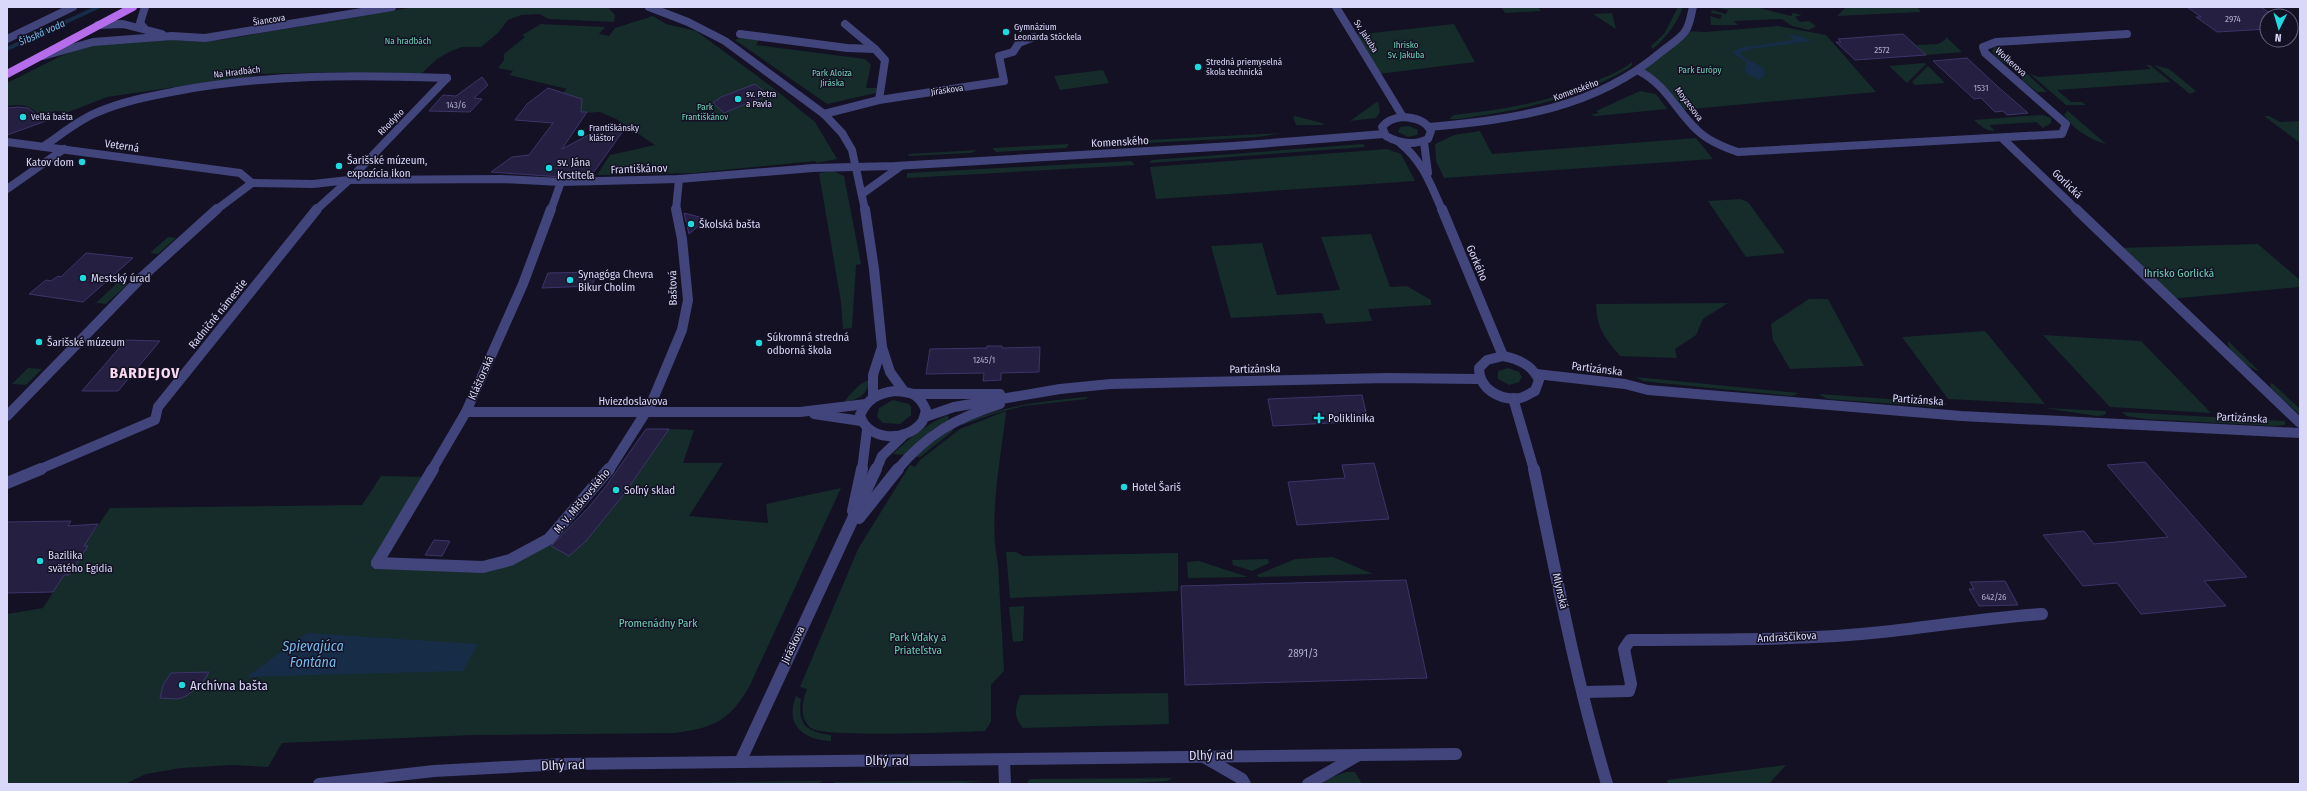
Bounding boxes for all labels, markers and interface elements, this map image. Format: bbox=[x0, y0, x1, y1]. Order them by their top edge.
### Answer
north arrow bbox=[2259, 8, 2299, 48]
street label: Šiancova bbox=[252, 11, 286, 27]
house number: 2974 bbox=[2225, 14, 2242, 24]
water label: Šibská voda bbox=[15, 16, 67, 49]
street label: Sv. Jakuba bbox=[1352, 18, 1381, 55]
place label: Gymnázium Leonarda Stöckela bbox=[1014, 22, 1082, 42]
marker: Gymnázium Leonarda Stöckela bbox=[1001, 27, 1011, 37]
text: N bbox=[2274, 31, 2282, 44]
park label: Na hradbách bbox=[385, 36, 432, 46]
park label: Ihrisko Sv. Jakuba bbox=[1388, 40, 1425, 60]
house number: 2572 bbox=[1874, 45, 1890, 55]
street label: Wolkerova bbox=[1993, 46, 2029, 79]
place label: Stredná priemyselná škola technická bbox=[1206, 57, 1283, 77]
marker: Stredná priemyselná škola technická bbox=[1193, 62, 1203, 72]
street label: Na Hradbách bbox=[213, 64, 261, 80]
park label: Park Európy bbox=[1678, 65, 1722, 75]
park label: Park Aloiza Jiráska bbox=[812, 68, 853, 88]
street label: Komenského bbox=[1552, 77, 1600, 103]
street label: Jiráskova bbox=[930, 83, 965, 97]
house number: 1531 bbox=[1974, 83, 1988, 93]
street label: Moyzesova bbox=[1673, 85, 1705, 123]
place label: sv. Petra a Pavla bbox=[746, 89, 777, 109]
marker: sv. Petra a Pavla bbox=[733, 94, 743, 104]
house number: 143/6 bbox=[446, 100, 467, 110]
park label: Park Františkánov bbox=[682, 102, 728, 122]
street label: Rhodyho bbox=[376, 107, 406, 137]
marker: Veľká bašta bbox=[18, 112, 28, 122]
place label: Veľká bašta bbox=[31, 112, 74, 122]
place label: Františkánsky kláštor bbox=[589, 123, 639, 143]
marker: Františkánsky kláštor bbox=[576, 128, 586, 138]
street label: Komenského bbox=[1091, 134, 1149, 150]
street label: Veterná bbox=[104, 137, 140, 155]
place label: Šarišské múzeum, expozícia ikon bbox=[347, 153, 427, 180]
place label: Katov dom bbox=[26, 156, 74, 169]
place label: sv. Jána Krstiteľa bbox=[557, 156, 594, 182]
marker: Katov dom bbox=[77, 157, 87, 167]
marker: Šarišské múzeum, expozícia ikon bbox=[334, 161, 344, 171]
street label: Františkánov bbox=[610, 162, 668, 176]
marker: sv. Jána Krstiteľa bbox=[544, 163, 554, 173]
street label: Gorlická bbox=[2049, 167, 2085, 201]
place label: Školská bašta bbox=[699, 217, 760, 231]
marker: Školská bašta bbox=[686, 219, 696, 229]
street label: Gorkého bbox=[1464, 243, 1490, 283]
park label: Ihrisko Gorlická bbox=[2144, 267, 2214, 280]
place label: Synagóga Chevra Bikur Cholim bbox=[578, 268, 654, 294]
street label: Baštová bbox=[666, 270, 680, 306]
place label: Mestský úrad bbox=[91, 272, 150, 285]
marker: Mestský úrad bbox=[78, 273, 88, 283]
marker: Synagóga Chevra Bikur Cholim bbox=[565, 275, 575, 285]
street label: Radničné námestie bbox=[186, 277, 250, 351]
place label: Súkromná stredná odborná škola bbox=[767, 331, 849, 357]
place label: Šarišské múzeum bbox=[47, 335, 125, 349]
marker: Šarišské múzeum bbox=[34, 337, 44, 347]
marker: Súkromná stredná odborná škola bbox=[754, 338, 764, 348]
street label: Kláštorská bbox=[466, 354, 496, 402]
house number: 1245/1 bbox=[973, 355, 995, 365]
street label: Partizánska bbox=[1571, 359, 1623, 379]
street label: Partizánska bbox=[1229, 362, 1281, 376]
district label: BARDEJOV bbox=[110, 364, 180, 382]
street label: Partizánska bbox=[1892, 392, 1944, 408]
street label: Hviezdoslavova bbox=[598, 395, 668, 408]
street label: Partizánska bbox=[2216, 410, 2268, 426]
marker: Poliklinika bbox=[1313, 412, 1325, 424]
place label: Poliklinika bbox=[1328, 412, 1375, 425]
street label: M. V. Miškovského bbox=[551, 466, 613, 536]
place label: Hotel Šariš bbox=[1132, 480, 1181, 494]
marker: Hotel Šariš bbox=[1119, 482, 1129, 492]
place label: Soľný sklad bbox=[624, 484, 675, 497]
marker: Soľný sklad bbox=[611, 485, 621, 495]
place label: Bazilika svätého Egidia bbox=[48, 549, 113, 575]
marker: Bazilika svätého Egidia bbox=[35, 556, 45, 566]
street label: Mlynská bbox=[1550, 572, 1570, 610]
house number: 642/26 bbox=[1982, 592, 2007, 602]
park label: Promenádny Park bbox=[619, 617, 698, 630]
street label: Jiráskova bbox=[779, 624, 807, 666]
street label: Andraščíkova bbox=[1757, 629, 1817, 645]
park label: Park Vďaky a Priateľstva bbox=[890, 631, 946, 657]
water label: Spievajúca Fontána bbox=[281, 638, 344, 671]
house number: 2891/3 bbox=[1288, 647, 1318, 660]
place label: Archívna bašta bbox=[190, 678, 268, 693]
marker: Archívna bašta bbox=[177, 680, 187, 690]
street label: Dlhý rad bbox=[1189, 747, 1233, 763]
street label: Dlhý rad bbox=[865, 753, 909, 768]
street label: Dlhý rad bbox=[541, 757, 585, 773]

